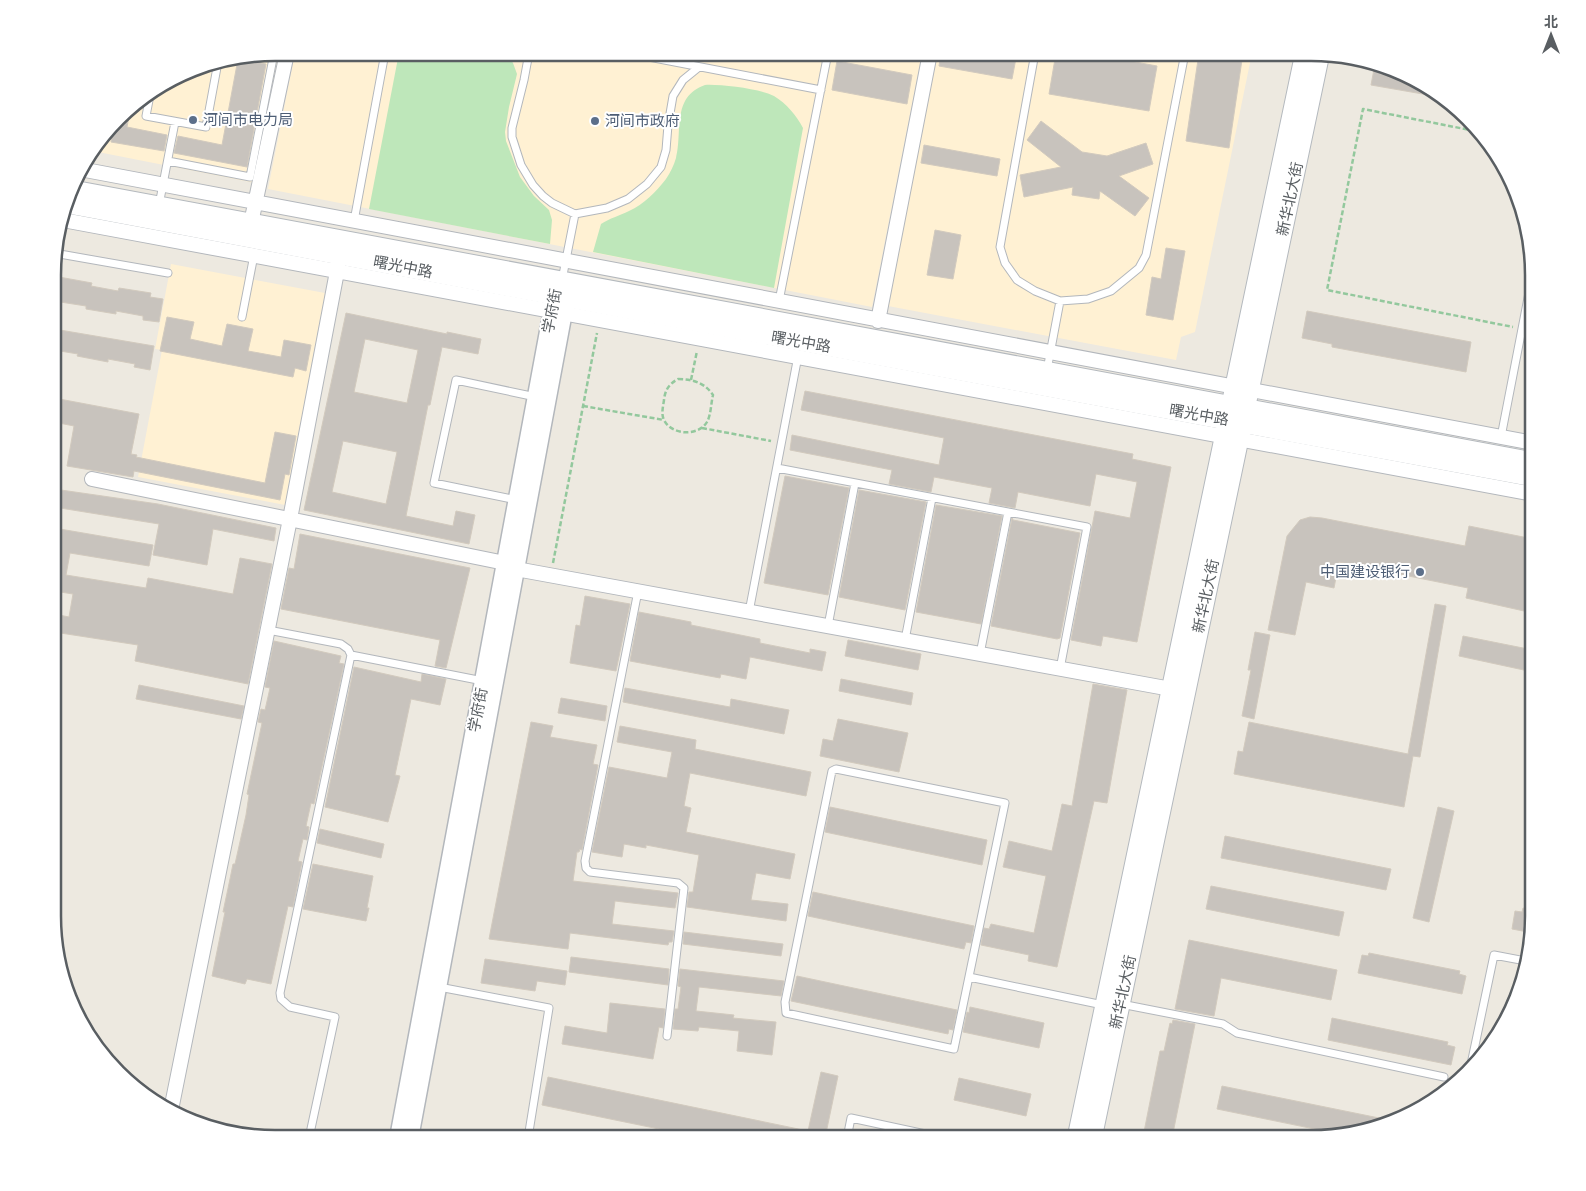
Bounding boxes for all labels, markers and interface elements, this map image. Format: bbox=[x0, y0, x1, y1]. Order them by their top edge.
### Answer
north arrow bbox=[1526, 10, 1576, 60]
text: 北 bbox=[1544, 13, 1558, 30]
place label: 河间市电力局 bbox=[203, 110, 293, 128]
place label: 河间市政府 bbox=[605, 111, 680, 129]
marker: 河间市电力局 bbox=[187, 114, 199, 126]
marker: 河间市政府 bbox=[589, 115, 601, 127]
street label: 新华北大街 bbox=[1272, 160, 1306, 237]
street label: 曙光中路 bbox=[372, 251, 434, 281]
street label: 学府街 bbox=[538, 287, 564, 335]
street label: 曙光中路 bbox=[770, 327, 832, 355]
street label: 曙光中路 bbox=[1168, 400, 1230, 428]
street label: 新华北大街 bbox=[1188, 557, 1222, 634]
place label: 中国建设银行 bbox=[1320, 562, 1410, 580]
marker: 中国建设银行 bbox=[1414, 566, 1426, 578]
street label: 学府街 bbox=[464, 686, 490, 734]
street label: 新华北大街 bbox=[1105, 953, 1139, 1030]

